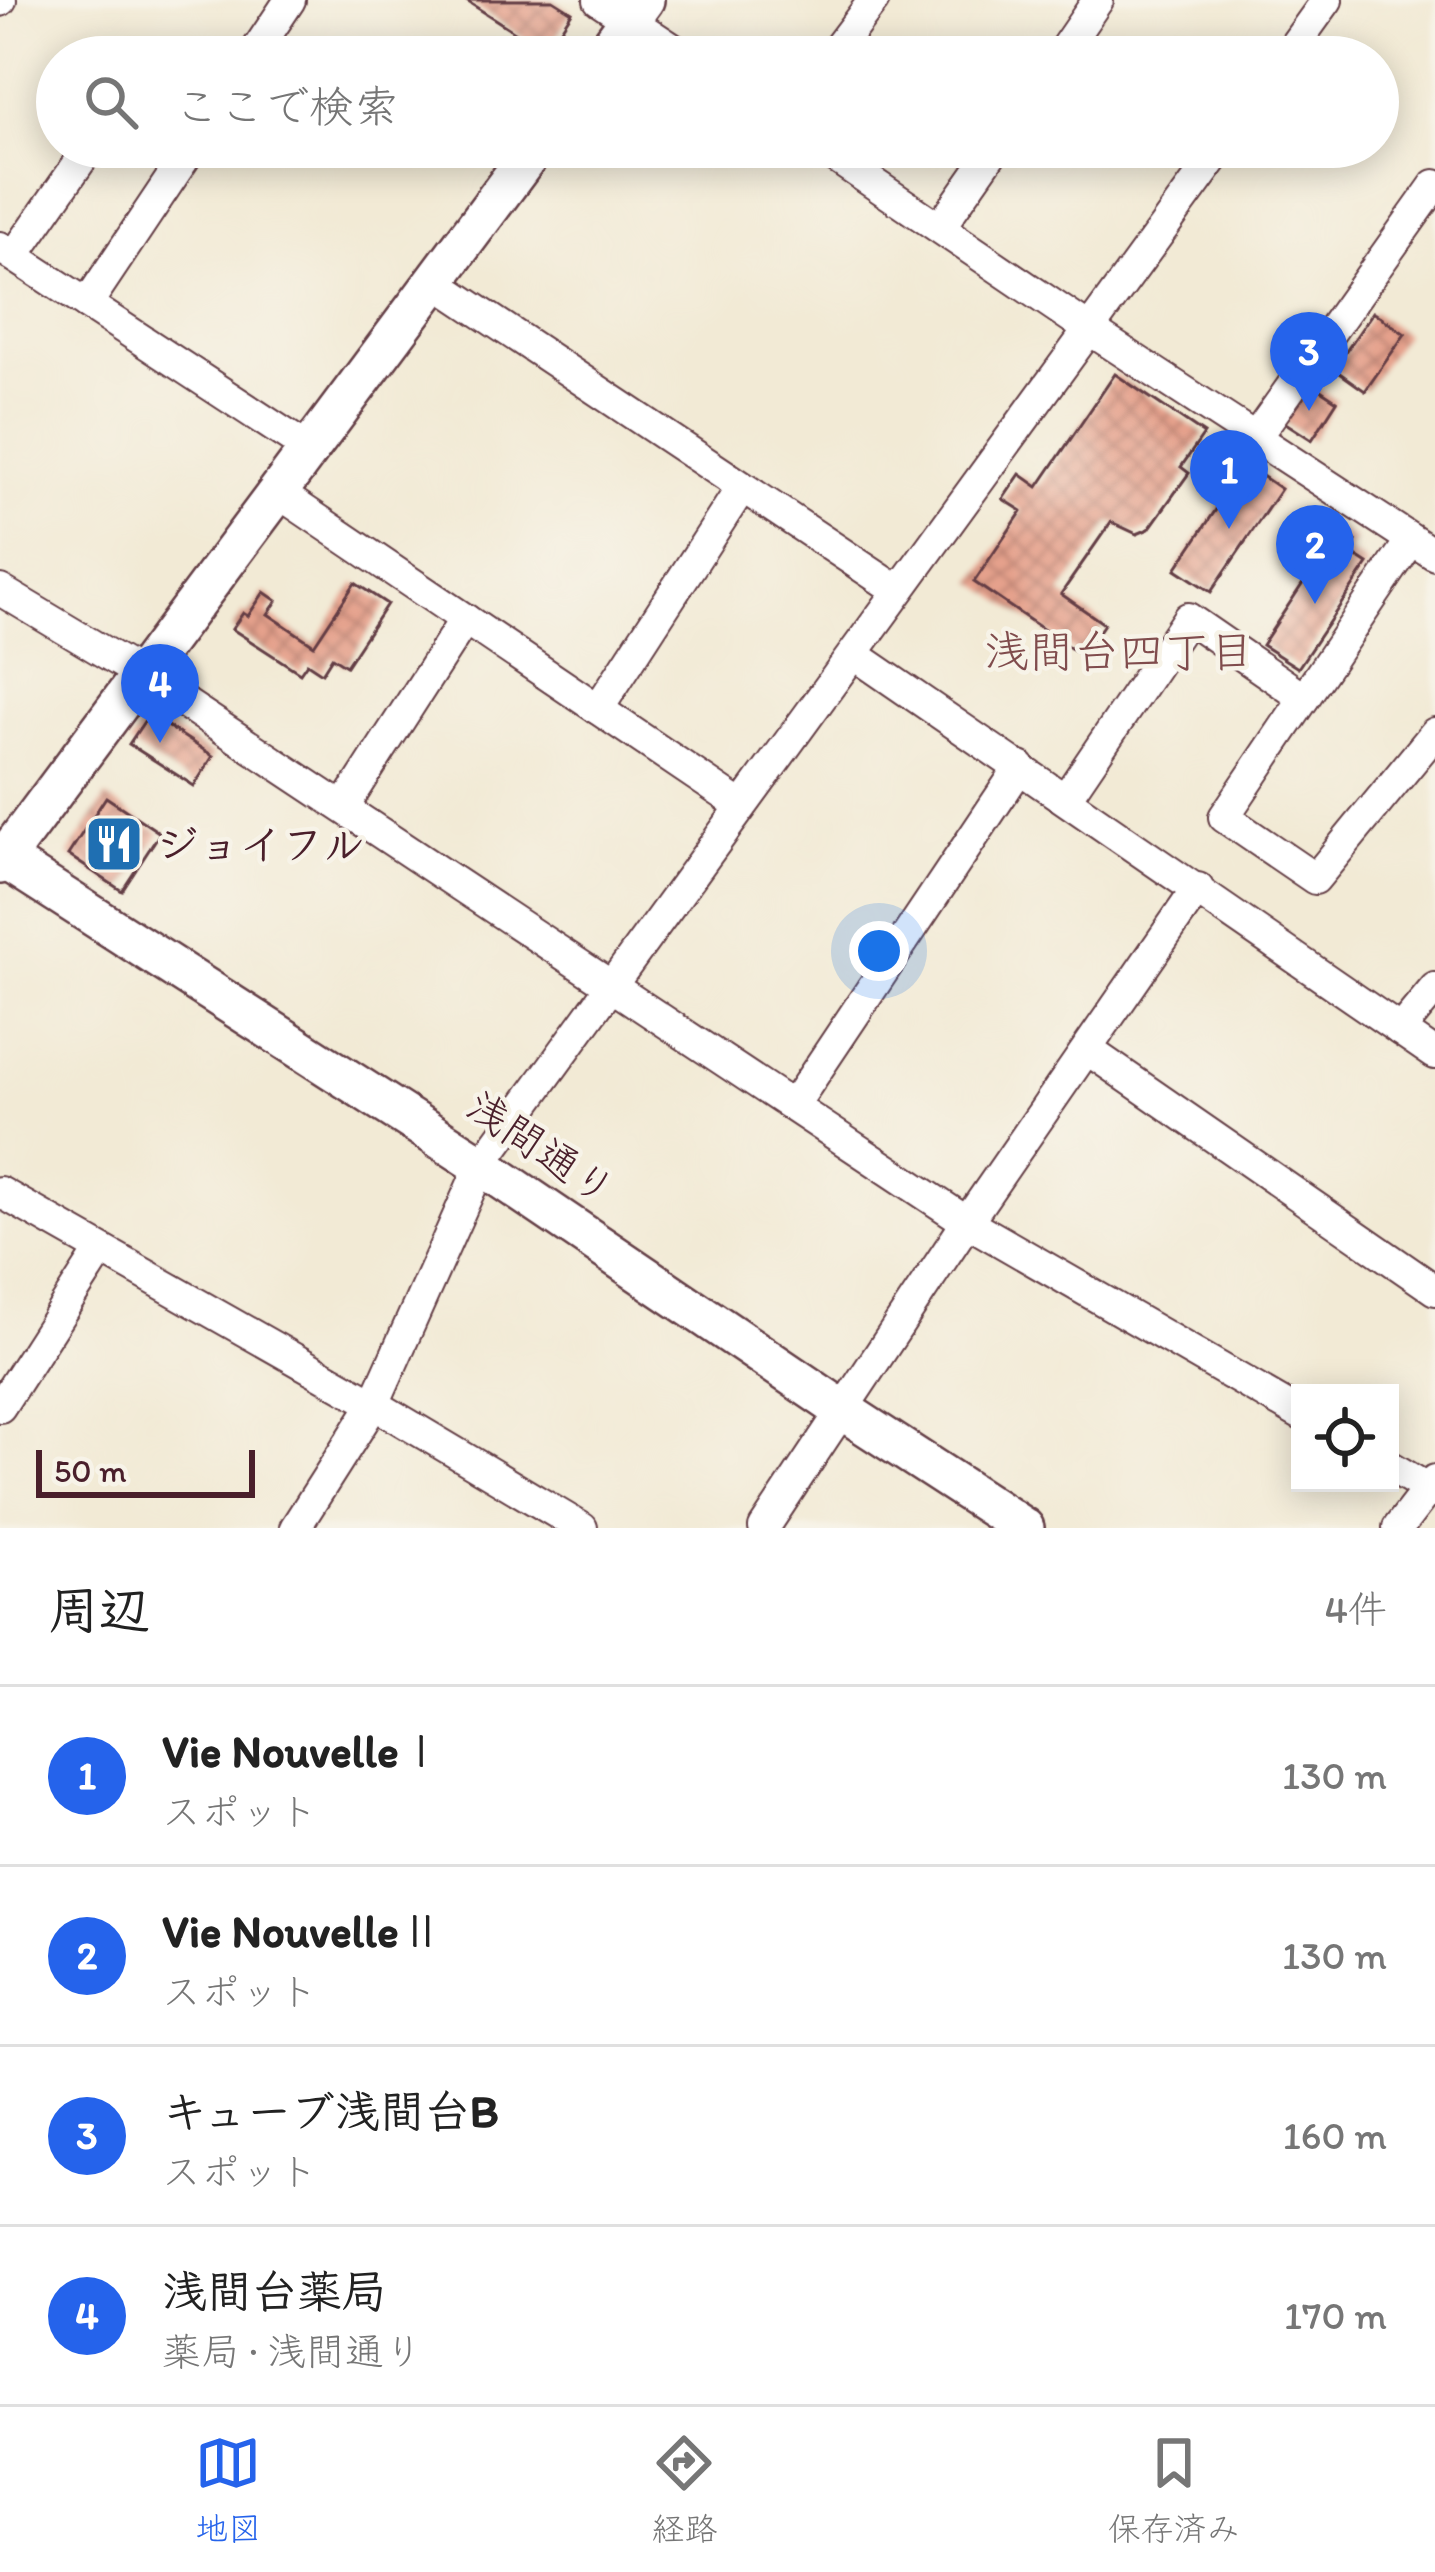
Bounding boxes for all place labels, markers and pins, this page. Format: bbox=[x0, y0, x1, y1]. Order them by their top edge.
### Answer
pin: 3 bbox=[1270, 312, 1348, 411]
pin: 1 bbox=[1190, 430, 1268, 529]
pin: 2 bbox=[1276, 505, 1354, 604]
pin: 4 bbox=[121, 644, 199, 743]
restaurant icon: ジョイフル bbox=[83, 813, 145, 875]
place label: ジョイフル bbox=[156, 819, 365, 870]

